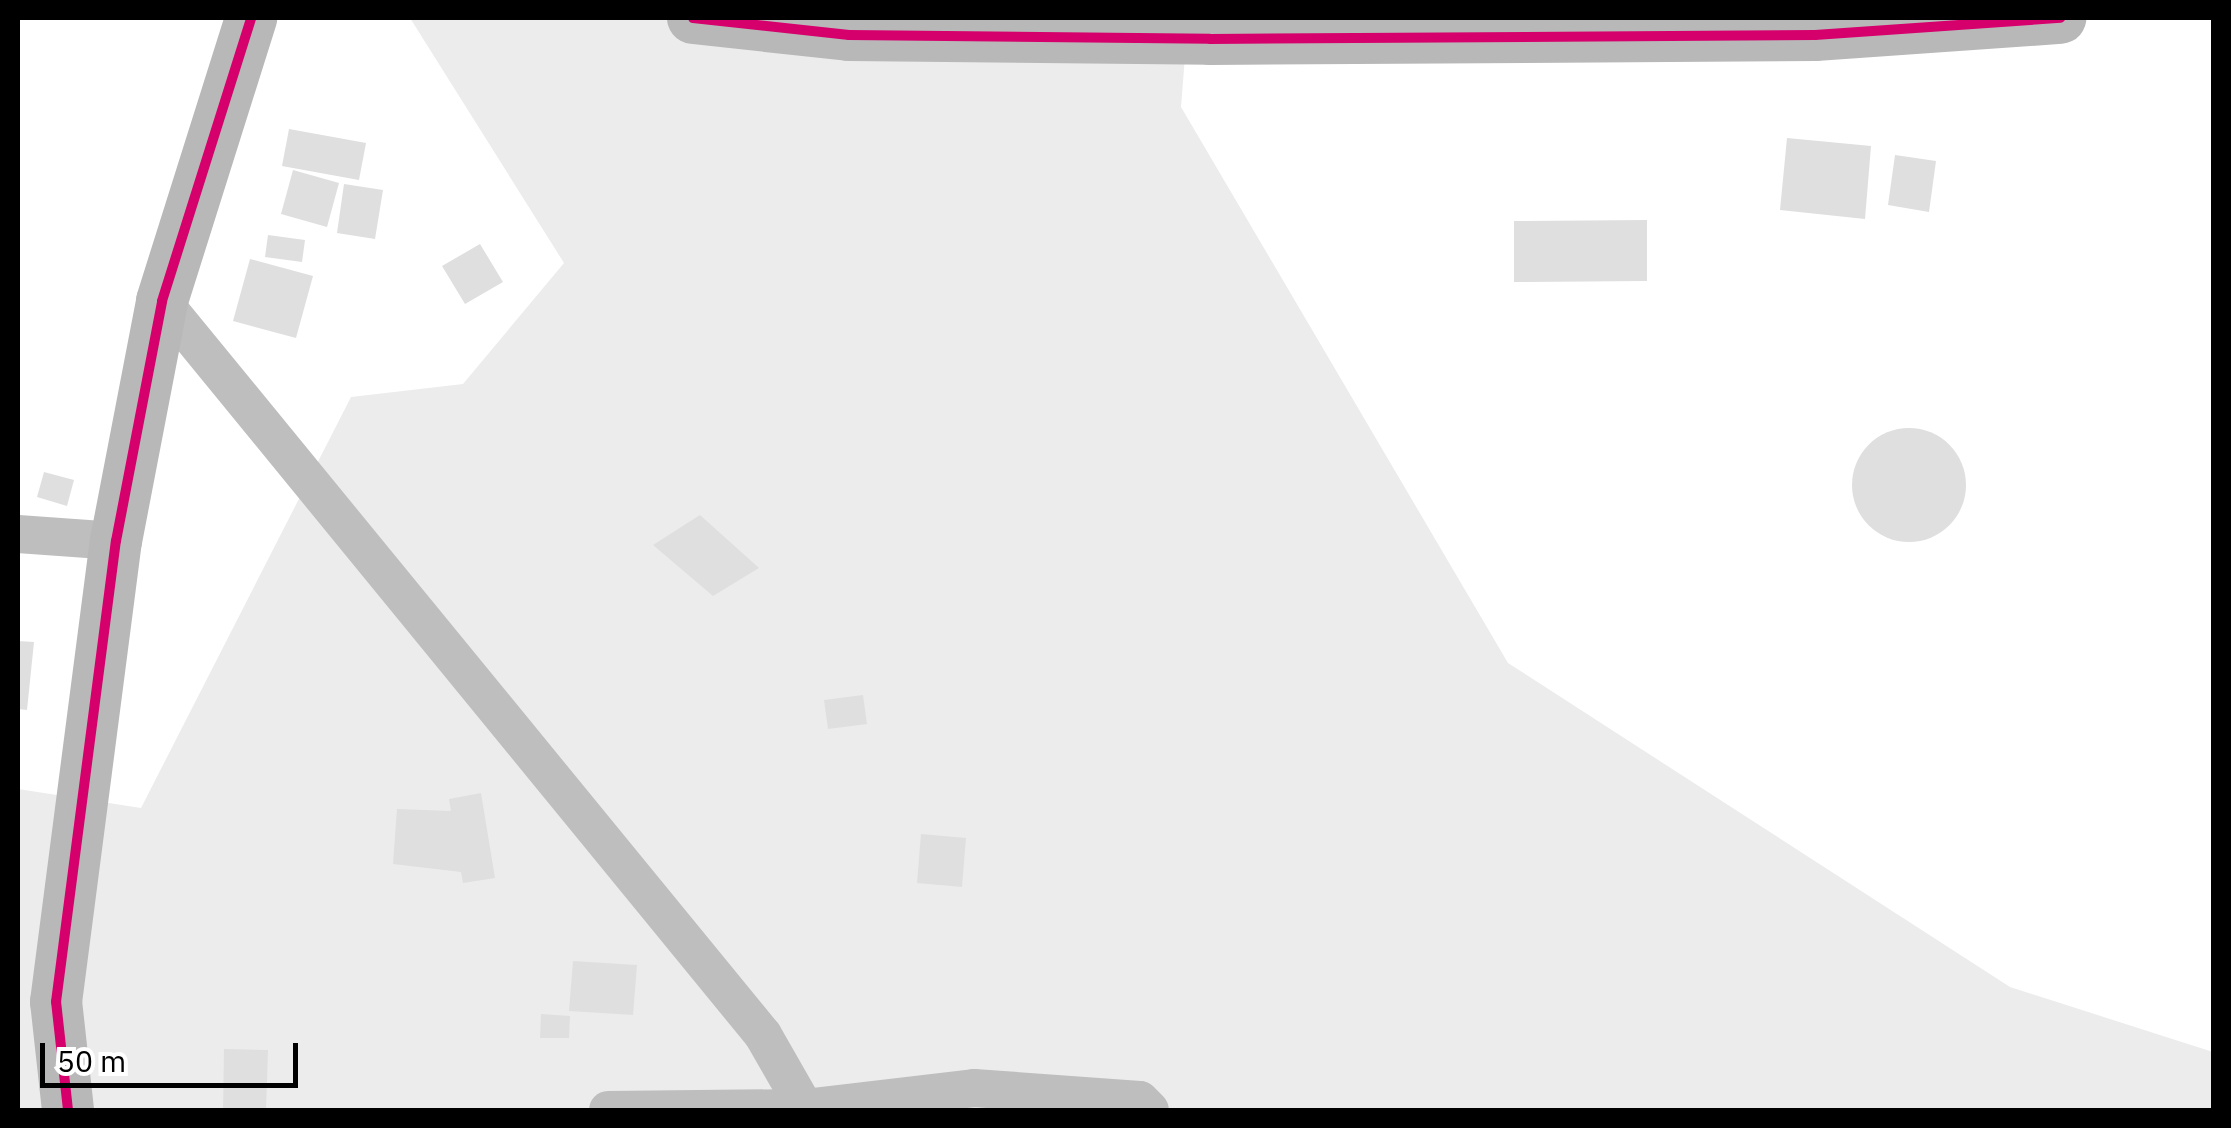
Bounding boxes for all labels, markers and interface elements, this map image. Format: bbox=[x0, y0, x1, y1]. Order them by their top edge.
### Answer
scale bar bbox=[45, 1023, 302, 1085]
text: 50 m bbox=[57, 1041, 126, 1080]

